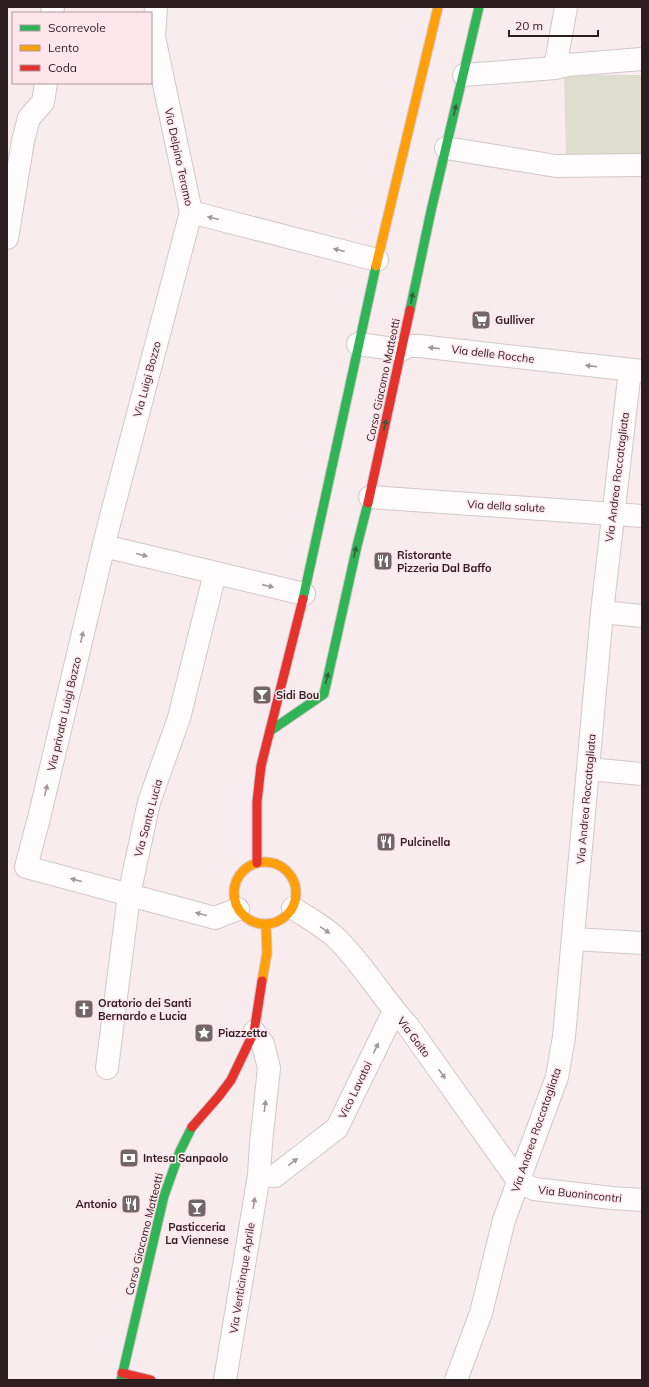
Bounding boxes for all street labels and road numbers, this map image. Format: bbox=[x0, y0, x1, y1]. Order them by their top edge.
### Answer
street label: Via Delpino Teramo bbox=[162, 107, 196, 207]
street label: Corso Giacomo Matteotti bbox=[363, 317, 403, 443]
street label: Via Luigi Bozzo bbox=[130, 340, 164, 418]
street label: Via delle Rocche bbox=[451, 342, 535, 366]
street label: Via Andrea Roccatagliata bbox=[602, 411, 632, 543]
street label: Via della salute bbox=[467, 497, 545, 515]
street label: Via privata Luigi Bozzo bbox=[44, 655, 84, 773]
street label: Via Andrea Roccatagliata bbox=[573, 733, 599, 865]
street label: Via Santa Lucia bbox=[131, 778, 165, 858]
street label: Via Goito bbox=[394, 1014, 434, 1060]
street label: Vico Lavatoi bbox=[335, 1059, 375, 1121]
street label: Via Andrea Roccatagliata bbox=[508, 1066, 564, 1194]
street label: Corso Giacomo Matteotti bbox=[122, 1171, 166, 1297]
street label: Via Buonincontri bbox=[538, 1183, 622, 1205]
street label: Via Venticinque Aprile bbox=[226, 1222, 258, 1334]

